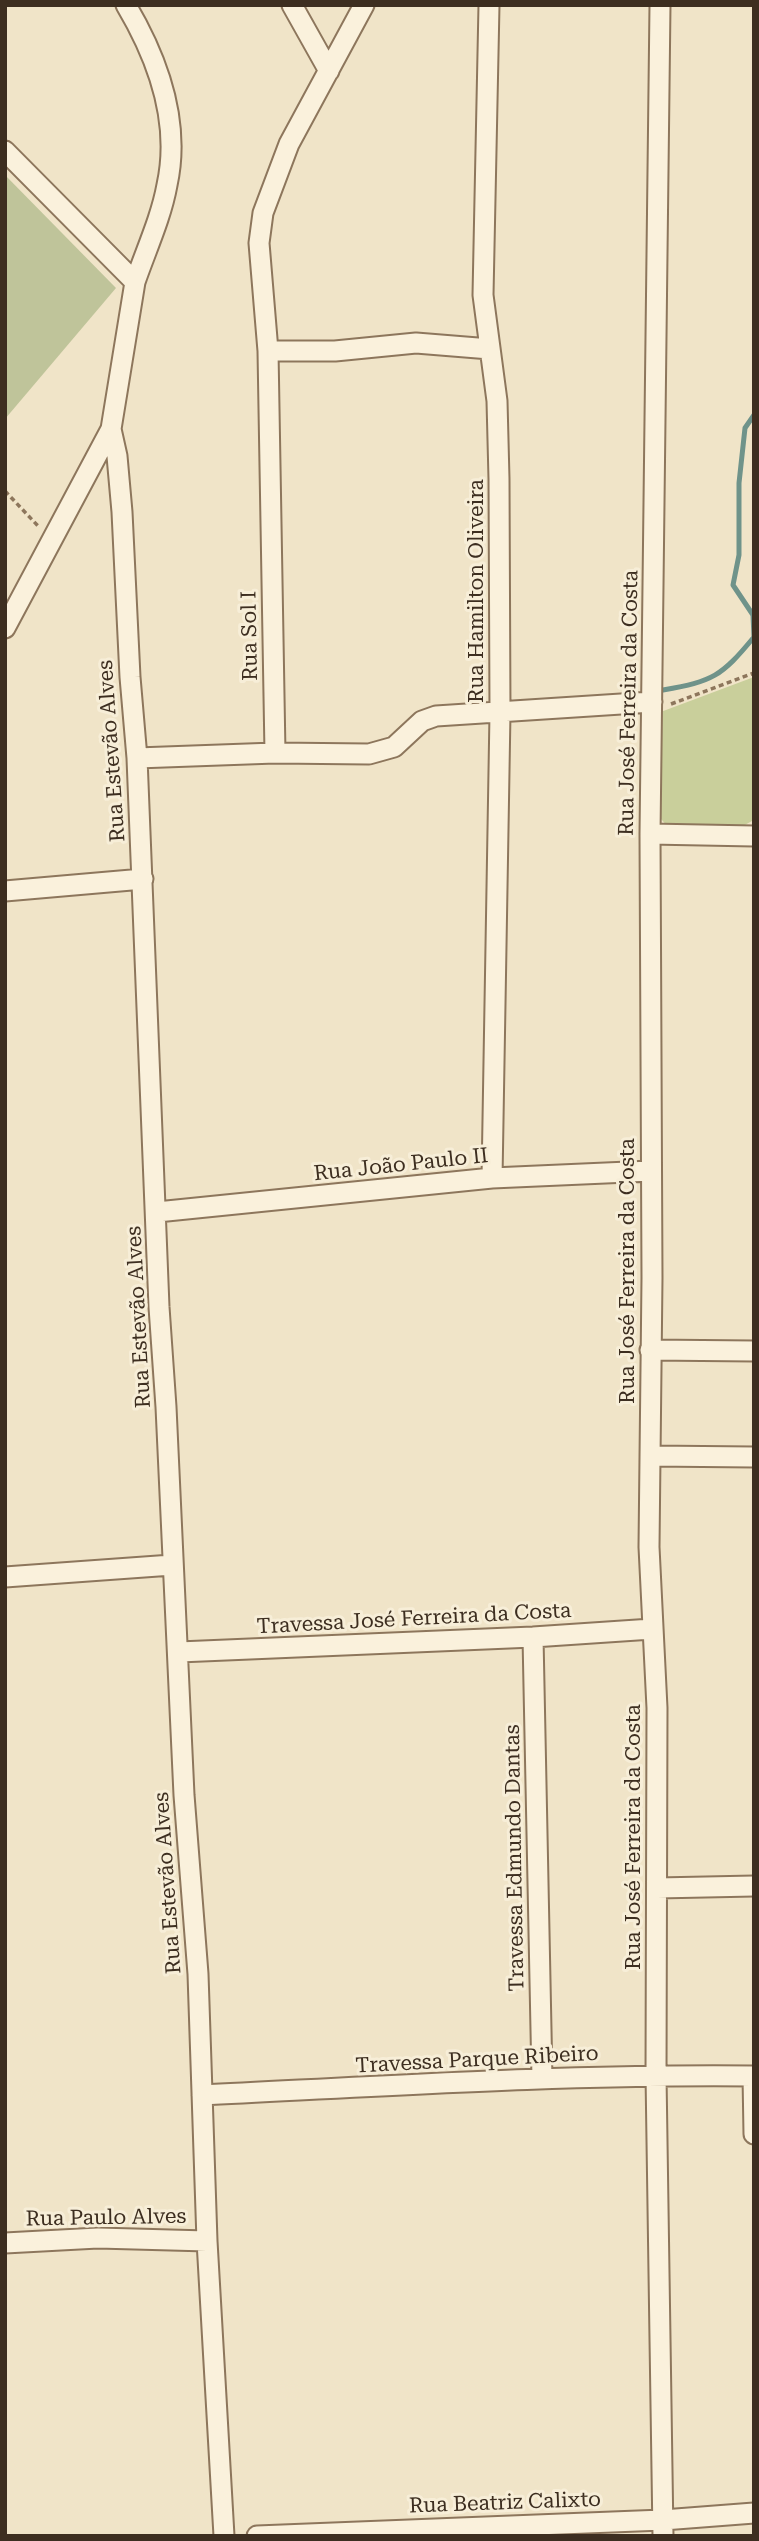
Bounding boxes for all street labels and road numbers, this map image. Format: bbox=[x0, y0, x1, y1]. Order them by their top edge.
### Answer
street label: Rua Hamilton Oliveira bbox=[464, 479, 490, 703]
street label: Rua José Ferreira da Costa bbox=[614, 570, 644, 836]
street label: Rua Sol I bbox=[237, 591, 263, 681]
street label: Rua Estevão Alves bbox=[93, 659, 131, 843]
street label: Rua José Ferreira da Costa bbox=[615, 1138, 641, 1404]
street label: Rua João Paulo II bbox=[312, 1143, 490, 1187]
street label: Rua Estevão Alves bbox=[122, 1225, 156, 1409]
street label: Travessa José Ferreira da Costa bbox=[256, 1598, 572, 1640]
street label: Rua José Ferreira da Costa bbox=[621, 1704, 647, 1970]
street label: Travessa Edmundo Dantas bbox=[500, 1724, 530, 1992]
street label: Rua Estevão Alves bbox=[149, 1791, 187, 1975]
street label: Travessa Parque Ribeiro bbox=[355, 2041, 599, 2079]
street label: Rua Paulo Alves bbox=[25, 2204, 187, 2232]
street label: Rua Beatriz Calixto bbox=[409, 2487, 601, 2519]

